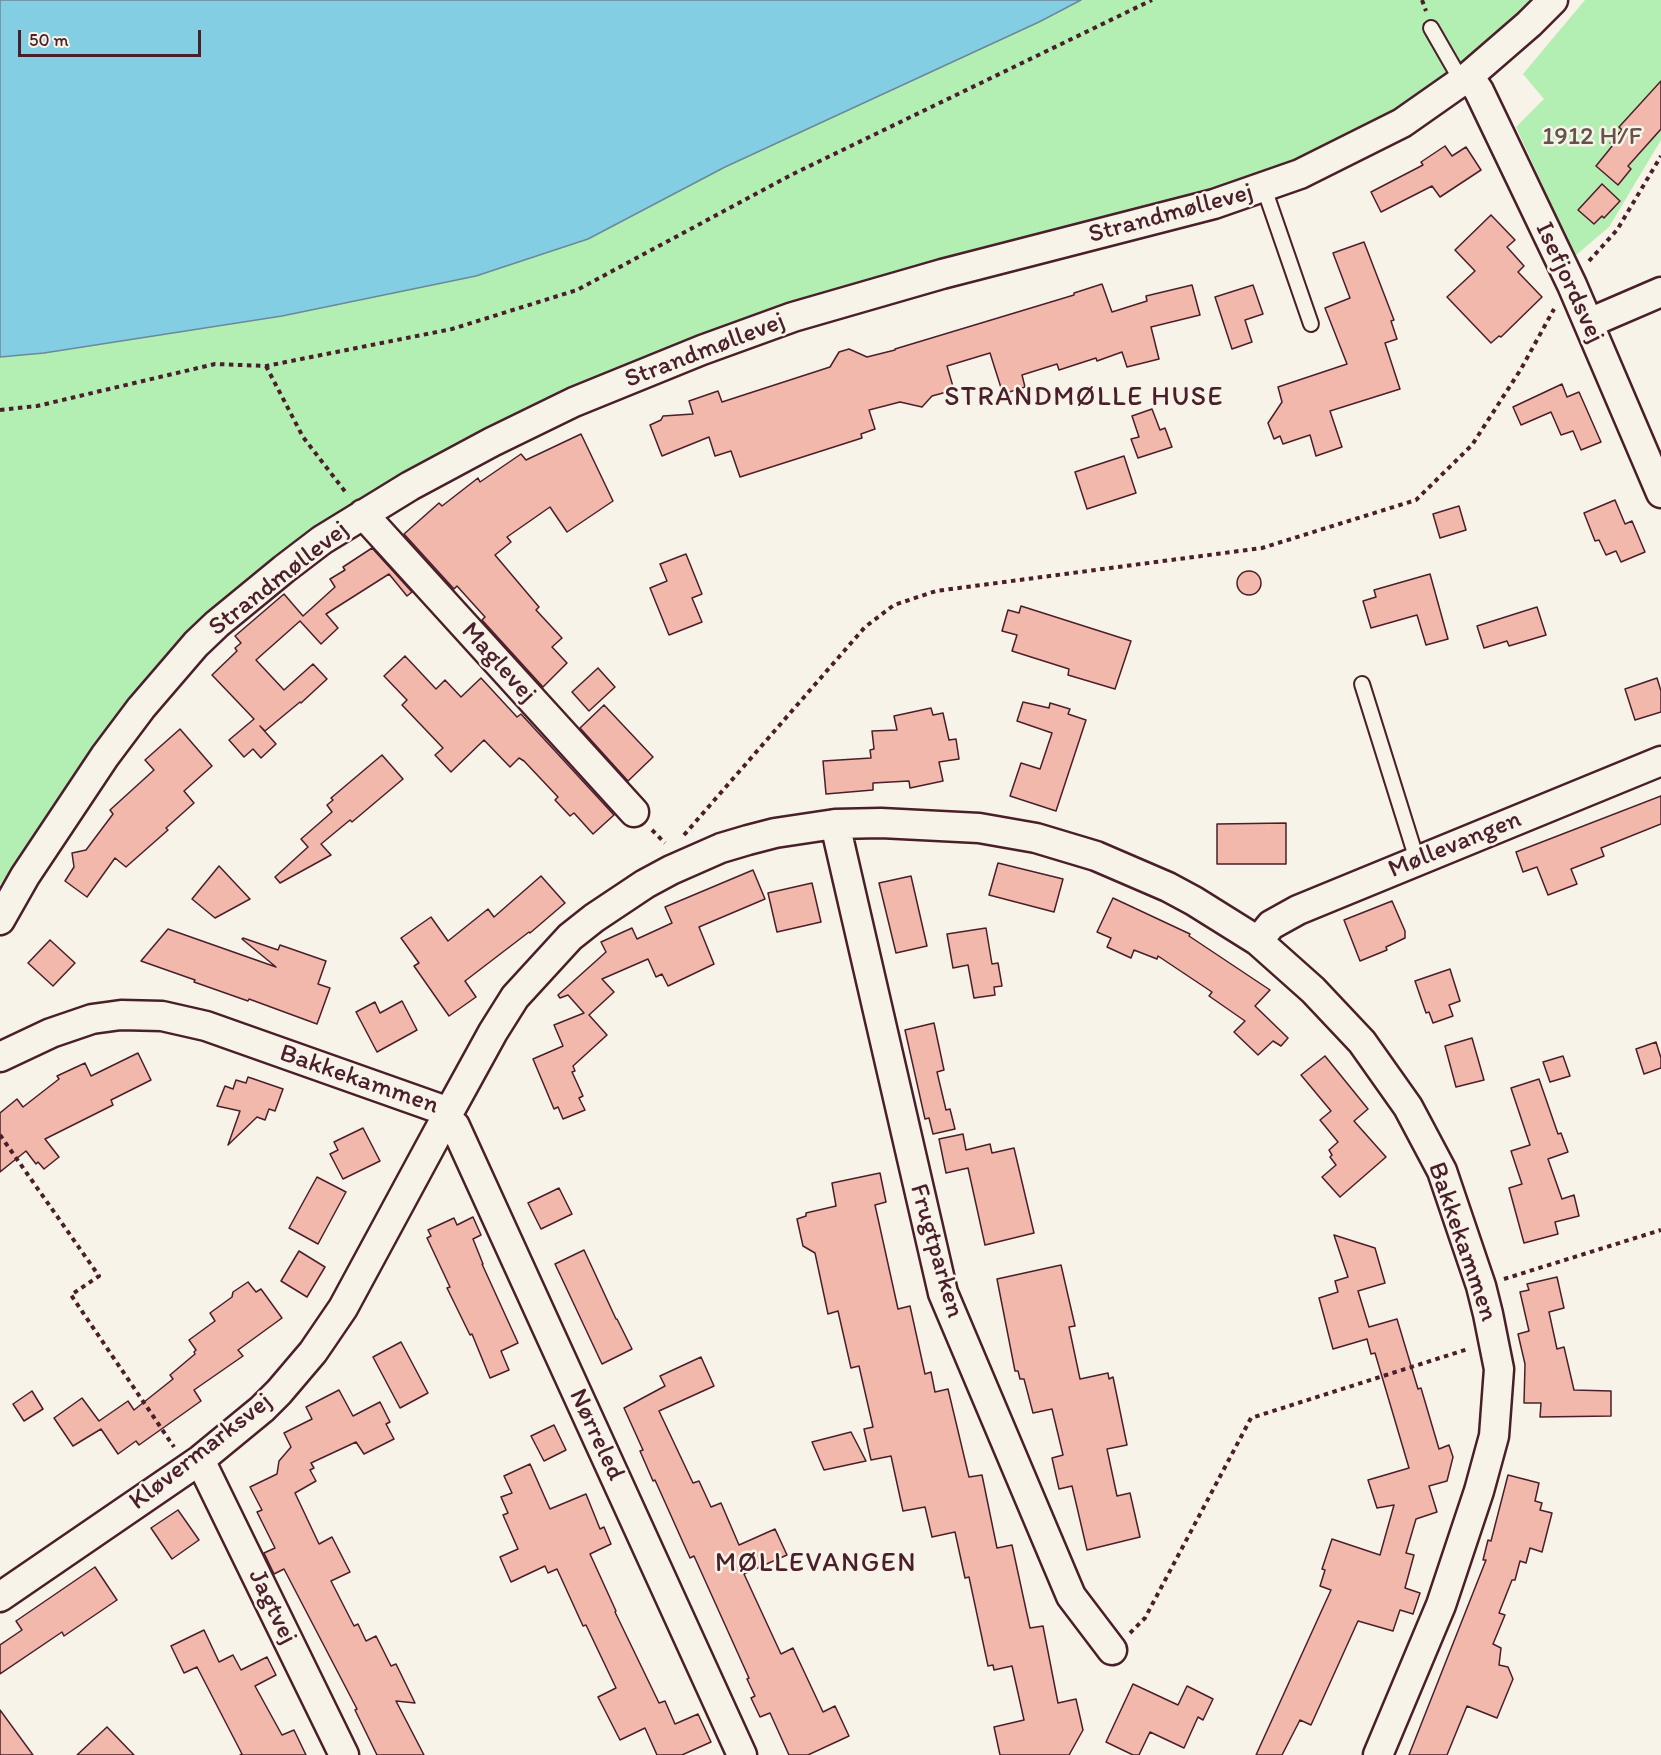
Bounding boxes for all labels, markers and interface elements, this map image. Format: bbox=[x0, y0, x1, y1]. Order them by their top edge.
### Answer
scale bar bbox=[21, 18, 204, 56]
text: 50 m bbox=[29, 29, 69, 51]
park label: 1912 H/F bbox=[1542, 121, 1642, 153]
street label: Strandmøllevej bbox=[1085, 177, 1257, 251]
street label: Isefjordsvej bbox=[1527, 217, 1611, 349]
street label: Strandmøllevej bbox=[621, 306, 789, 396]
district label: STRANDMØLLE HUSE bbox=[944, 382, 1224, 414]
street label: Strandmøllevej bbox=[203, 515, 355, 643]
street label: Maglevej bbox=[454, 616, 542, 710]
street label: Møllevangen bbox=[1384, 804, 1526, 886]
street label: Bakkekammen bbox=[275, 1038, 443, 1122]
street label: Bakkekammen bbox=[1420, 1158, 1504, 1326]
street label: Frugtparken bbox=[902, 1180, 970, 1322]
street label: Nørreled bbox=[561, 1384, 631, 1486]
street label: Kløvermarksvej bbox=[123, 1387, 279, 1517]
district label: MØLLEVANGEN bbox=[715, 1548, 917, 1580]
street label: Jagtvej bbox=[241, 1564, 303, 1650]

